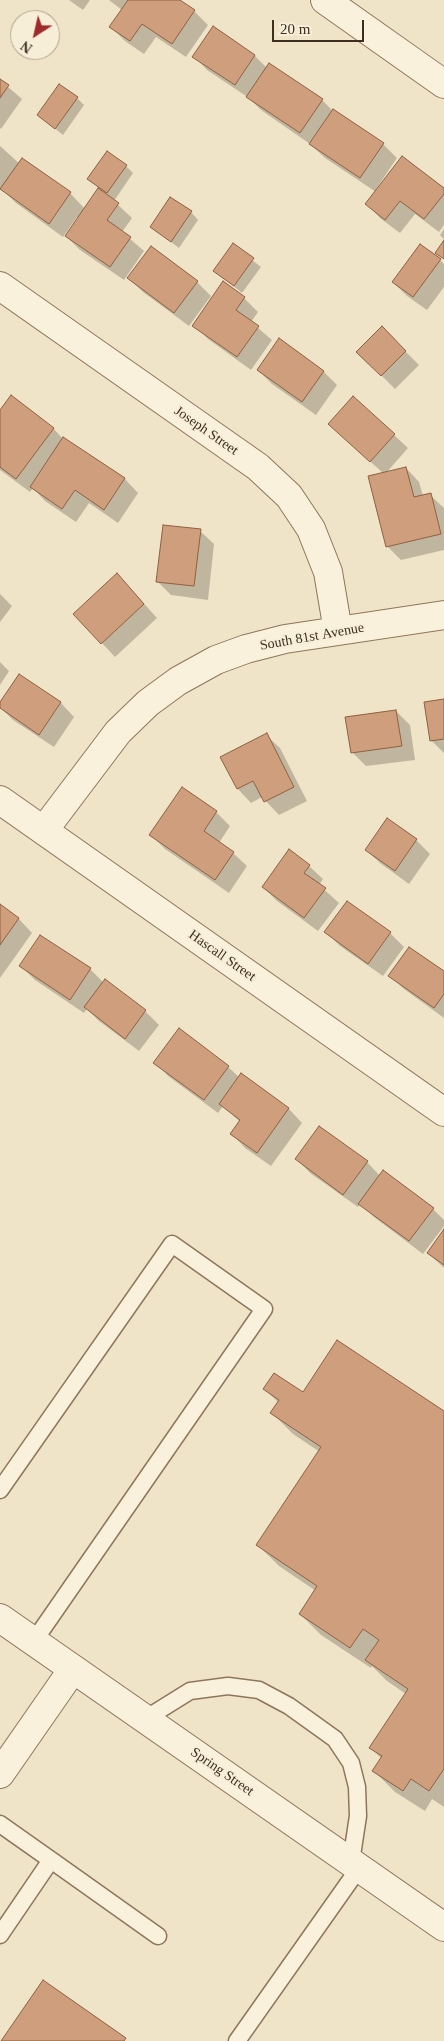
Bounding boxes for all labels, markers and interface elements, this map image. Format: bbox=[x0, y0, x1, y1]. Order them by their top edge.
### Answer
north arrow bbox=[10, 10, 60, 60]
scale bar bbox=[274, 10, 366, 42]
text: 20 m bbox=[280, 21, 310, 37]
text: N bbox=[18, 38, 35, 56]
street label: Joseph Street bbox=[171, 403, 241, 459]
street label: South 81st Avenue bbox=[259, 620, 365, 654]
street label: Hascall Street bbox=[185, 927, 259, 985]
street label: Spring Street bbox=[187, 1744, 257, 1800]

